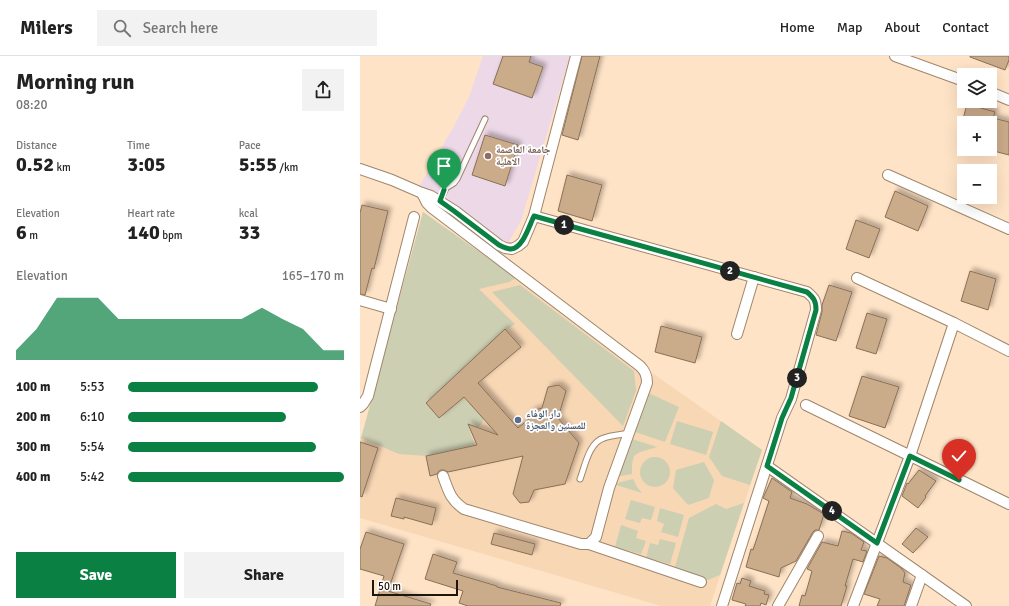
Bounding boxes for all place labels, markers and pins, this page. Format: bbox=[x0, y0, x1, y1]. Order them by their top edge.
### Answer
place label: جامعة العاصمة الاهلية bbox=[496, 144, 551, 168]
pin bbox=[427, 149, 461, 190]
marker: جامعة العاصمة الاهلية bbox=[483, 151, 493, 161]
pin: 1 bbox=[554, 215, 574, 235]
pin: 2 bbox=[720, 261, 740, 281]
pin: 3 bbox=[787, 368, 807, 388]
place label: دار الوفاء للمسنين والعجزة bbox=[526, 408, 586, 432]
marker: دار الوفاء للمسنين والعجزة bbox=[513, 415, 523, 425]
pin bbox=[942, 439, 976, 480]
pin: 4 bbox=[822, 501, 842, 521]

